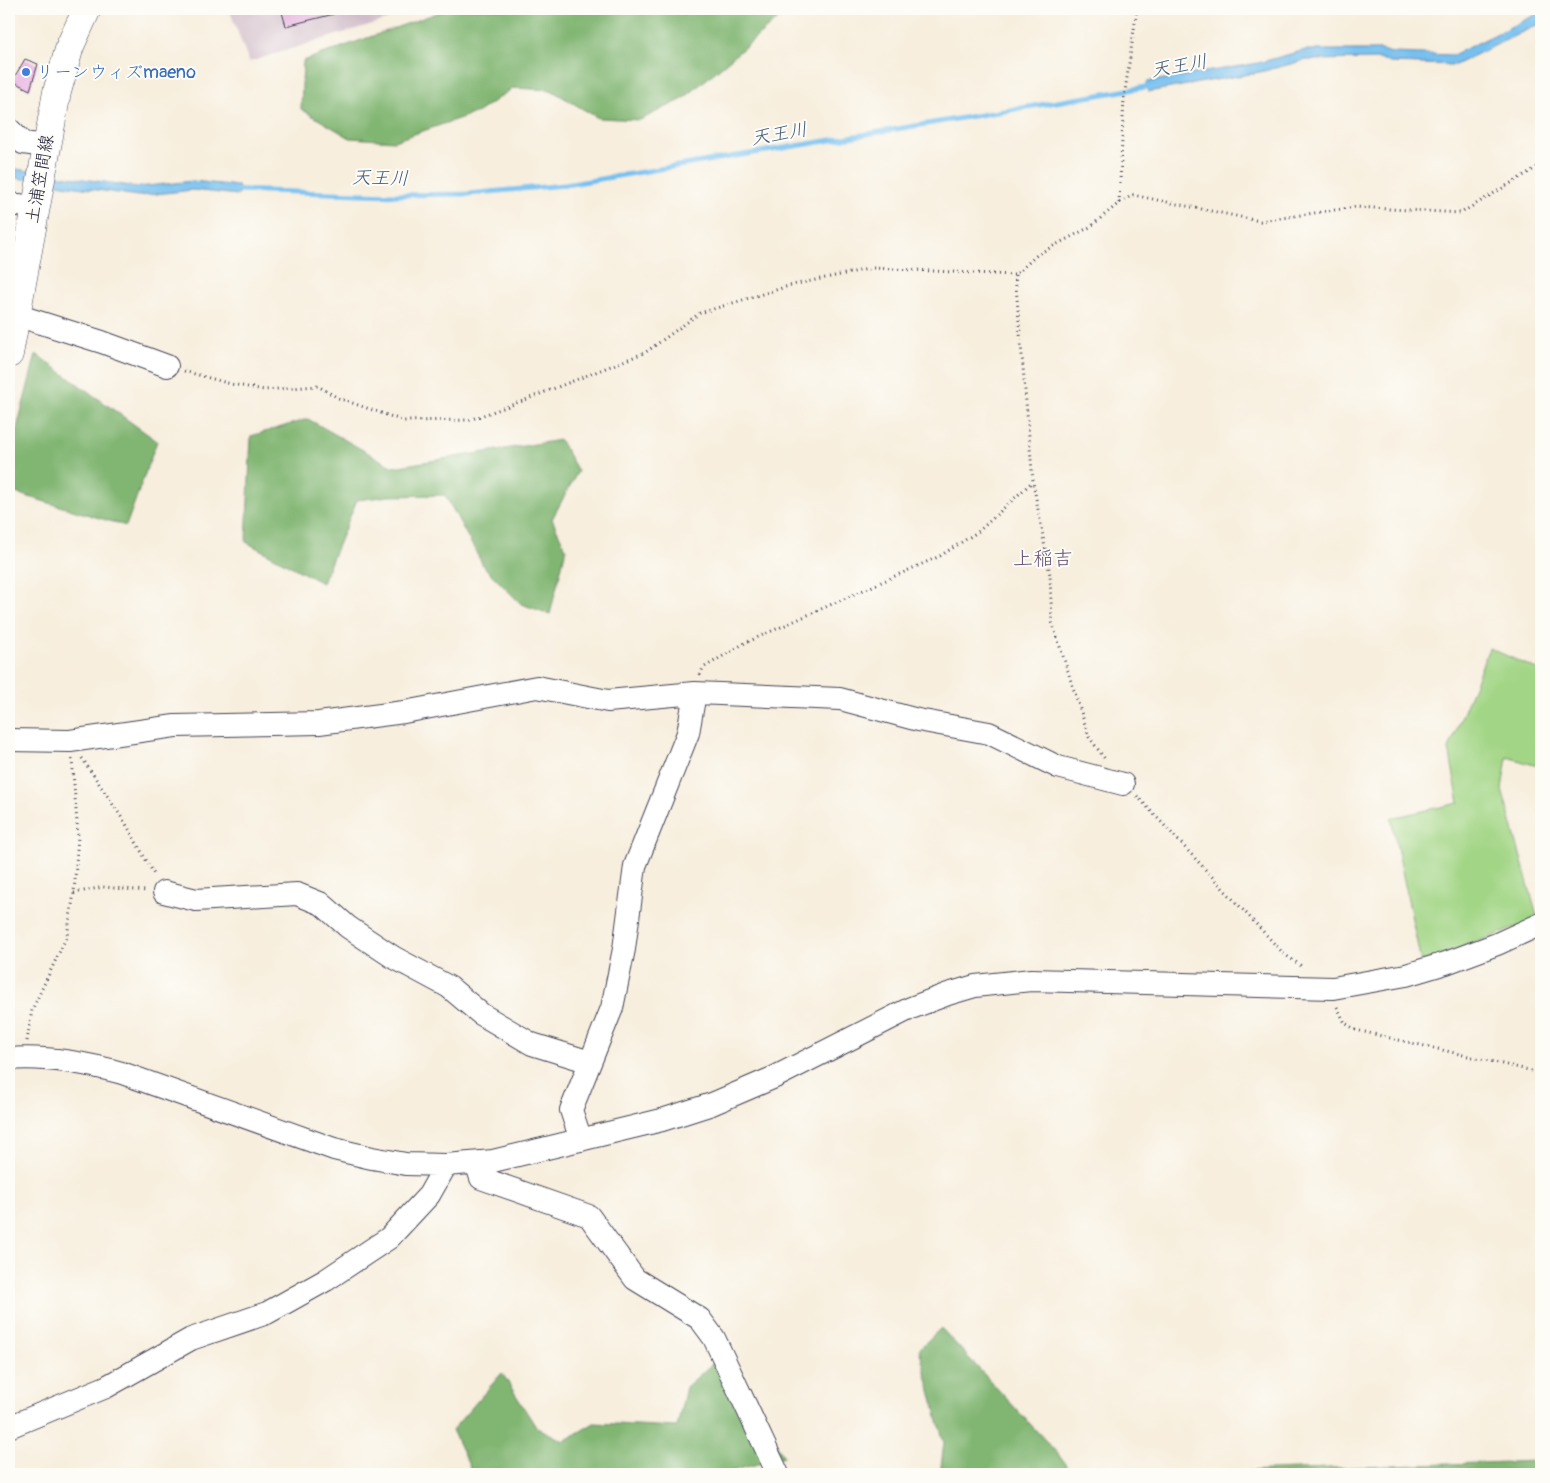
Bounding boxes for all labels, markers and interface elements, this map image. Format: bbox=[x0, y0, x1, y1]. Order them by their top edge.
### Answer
water label: 天王川 bbox=[1149, 49, 1209, 83]
place label: リーンウィズmaeno bbox=[36, 61, 196, 84]
marker: リーンウィズmaeno bbox=[20, 66, 32, 78]
water label: 天王川 bbox=[749, 117, 809, 151]
street label: 土浦笠間線 bbox=[21, 133, 59, 225]
water label: 天王川 bbox=[351, 166, 409, 190]
district label: 上稲吉 bbox=[1013, 546, 1073, 571]

